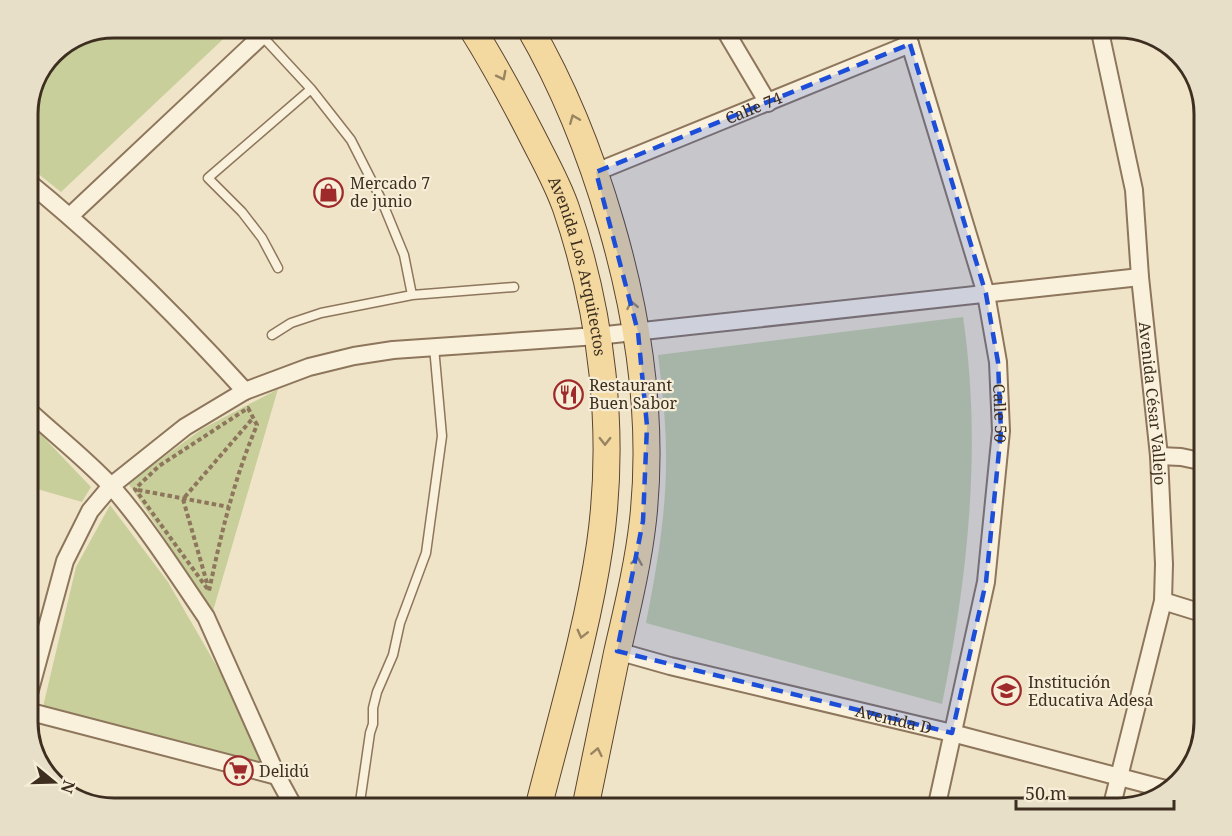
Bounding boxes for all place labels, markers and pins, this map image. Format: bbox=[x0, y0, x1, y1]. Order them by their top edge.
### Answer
place label: Mercado 7 de junio bbox=[350, 172, 430, 212]
shop icon: Mercado 7 de junio bbox=[313, 176, 345, 208]
place label: Restaurant Buen Sabor bbox=[589, 374, 677, 414]
restaurant icon: Restaurant Buen Sabor bbox=[552, 378, 584, 410]
place label: Institución Educativa Adesa bbox=[1028, 671, 1154, 711]
school or university icon: Institución Educativa Adesa bbox=[991, 675, 1023, 707]
supermarket icon: Delidú bbox=[222, 755, 254, 787]
place label: Delidú bbox=[259, 760, 309, 782]

